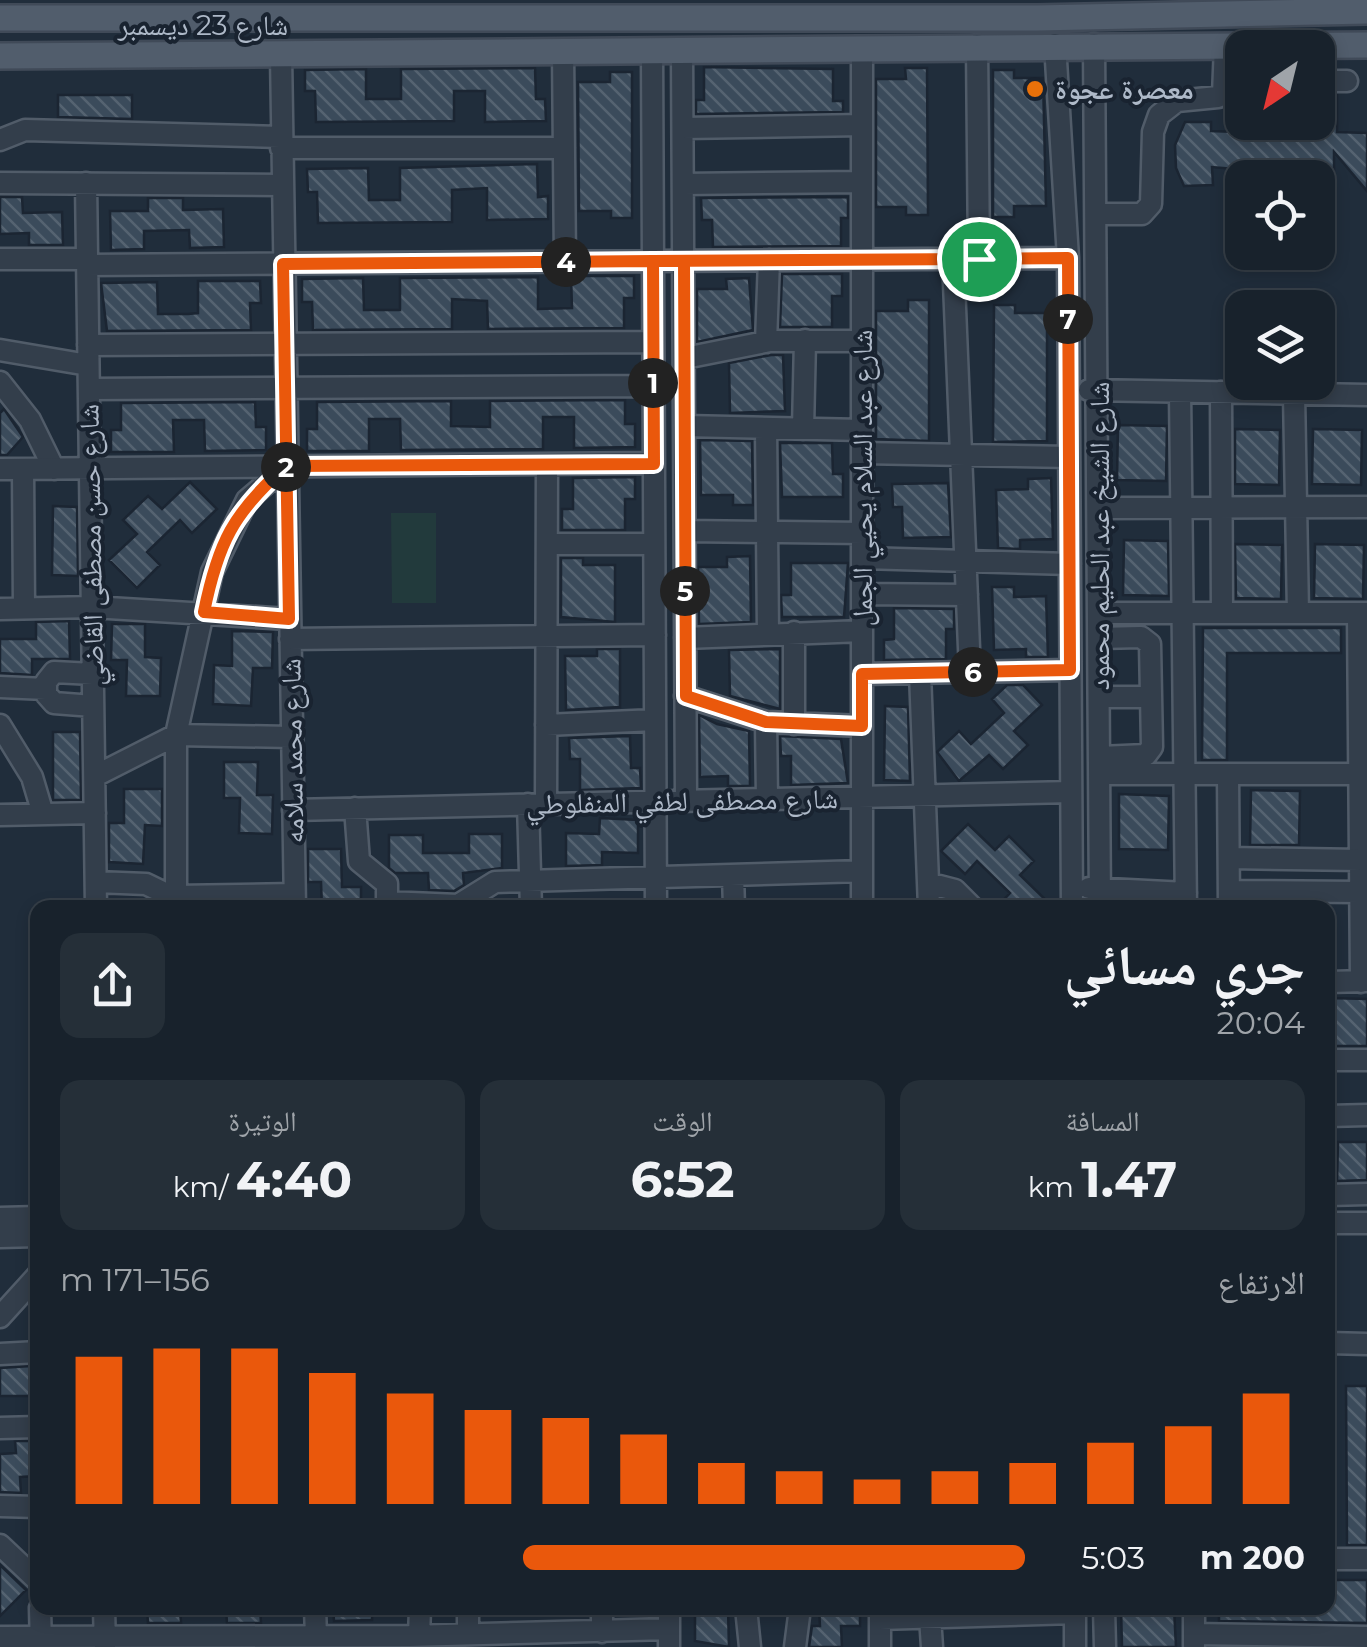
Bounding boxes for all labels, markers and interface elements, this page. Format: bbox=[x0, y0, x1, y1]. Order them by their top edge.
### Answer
street label: شارع 23 ديسمبر bbox=[117, 8, 288, 43]
north arrow bbox=[1225, 30, 1335, 140]
map controls bbox=[1225, 30, 1335, 400]
place label: معصرة عجوة bbox=[1055, 72, 1194, 106]
marker: معصرة عجوة bbox=[1024, 78, 1046, 100]
button: locate bbox=[1225, 160, 1335, 270]
pin bbox=[937, 217, 1022, 302]
icon: arrive bbox=[952, 232, 1007, 287]
pin: 4 bbox=[541, 237, 591, 287]
text: 4 bbox=[556, 245, 576, 279]
button: layers bbox=[1225, 290, 1335, 400]
pin: 7 bbox=[1043, 294, 1093, 344]
text: 7 bbox=[1059, 302, 1077, 336]
street label: شارع عبد السلام يحيي الجمل bbox=[845, 329, 885, 627]
pin: 1 bbox=[628, 358, 678, 408]
text: 1 bbox=[648, 366, 658, 400]
street label: شارع الشيخ عبد الحليم محمود bbox=[1082, 382, 1118, 690]
street label: شارع حسن مصطفى القاضي bbox=[72, 404, 117, 686]
pin: 2 bbox=[261, 442, 311, 492]
text: 2 bbox=[278, 450, 294, 484]
pin: 5 bbox=[660, 566, 710, 616]
text: 5 bbox=[677, 574, 693, 608]
pin: 6 bbox=[948, 647, 998, 697]
text: 6 bbox=[964, 655, 982, 689]
street label: شارع محمد سلامه bbox=[273, 658, 312, 844]
street label: شارع مصطفى لطفي المنفلوطي bbox=[526, 781, 838, 827]
text: جري مسائي bbox=[1064, 932, 1305, 999]
button: share bbox=[60, 933, 165, 1038]
text: 20:04 bbox=[1217, 1003, 1305, 1042]
text: الوتيرة bbox=[228, 1104, 297, 1138]
text: الوقت bbox=[652, 1104, 713, 1138]
text: المسافة bbox=[1065, 1104, 1140, 1138]
text: 4:40 bbox=[236, 1149, 352, 1210]
text: 6:52 bbox=[631, 1149, 734, 1210]
text: 1.47 bbox=[1081, 1149, 1177, 1210]
text: /km bbox=[173, 1170, 236, 1204]
text: km bbox=[1028, 1170, 1081, 1204]
text: 156–171 m bbox=[60, 1260, 210, 1299]
text: الارتفاع bbox=[1218, 1263, 1305, 1302]
text: 5:03 bbox=[1081, 1538, 1145, 1577]
text: 200 m bbox=[1200, 1538, 1305, 1577]

